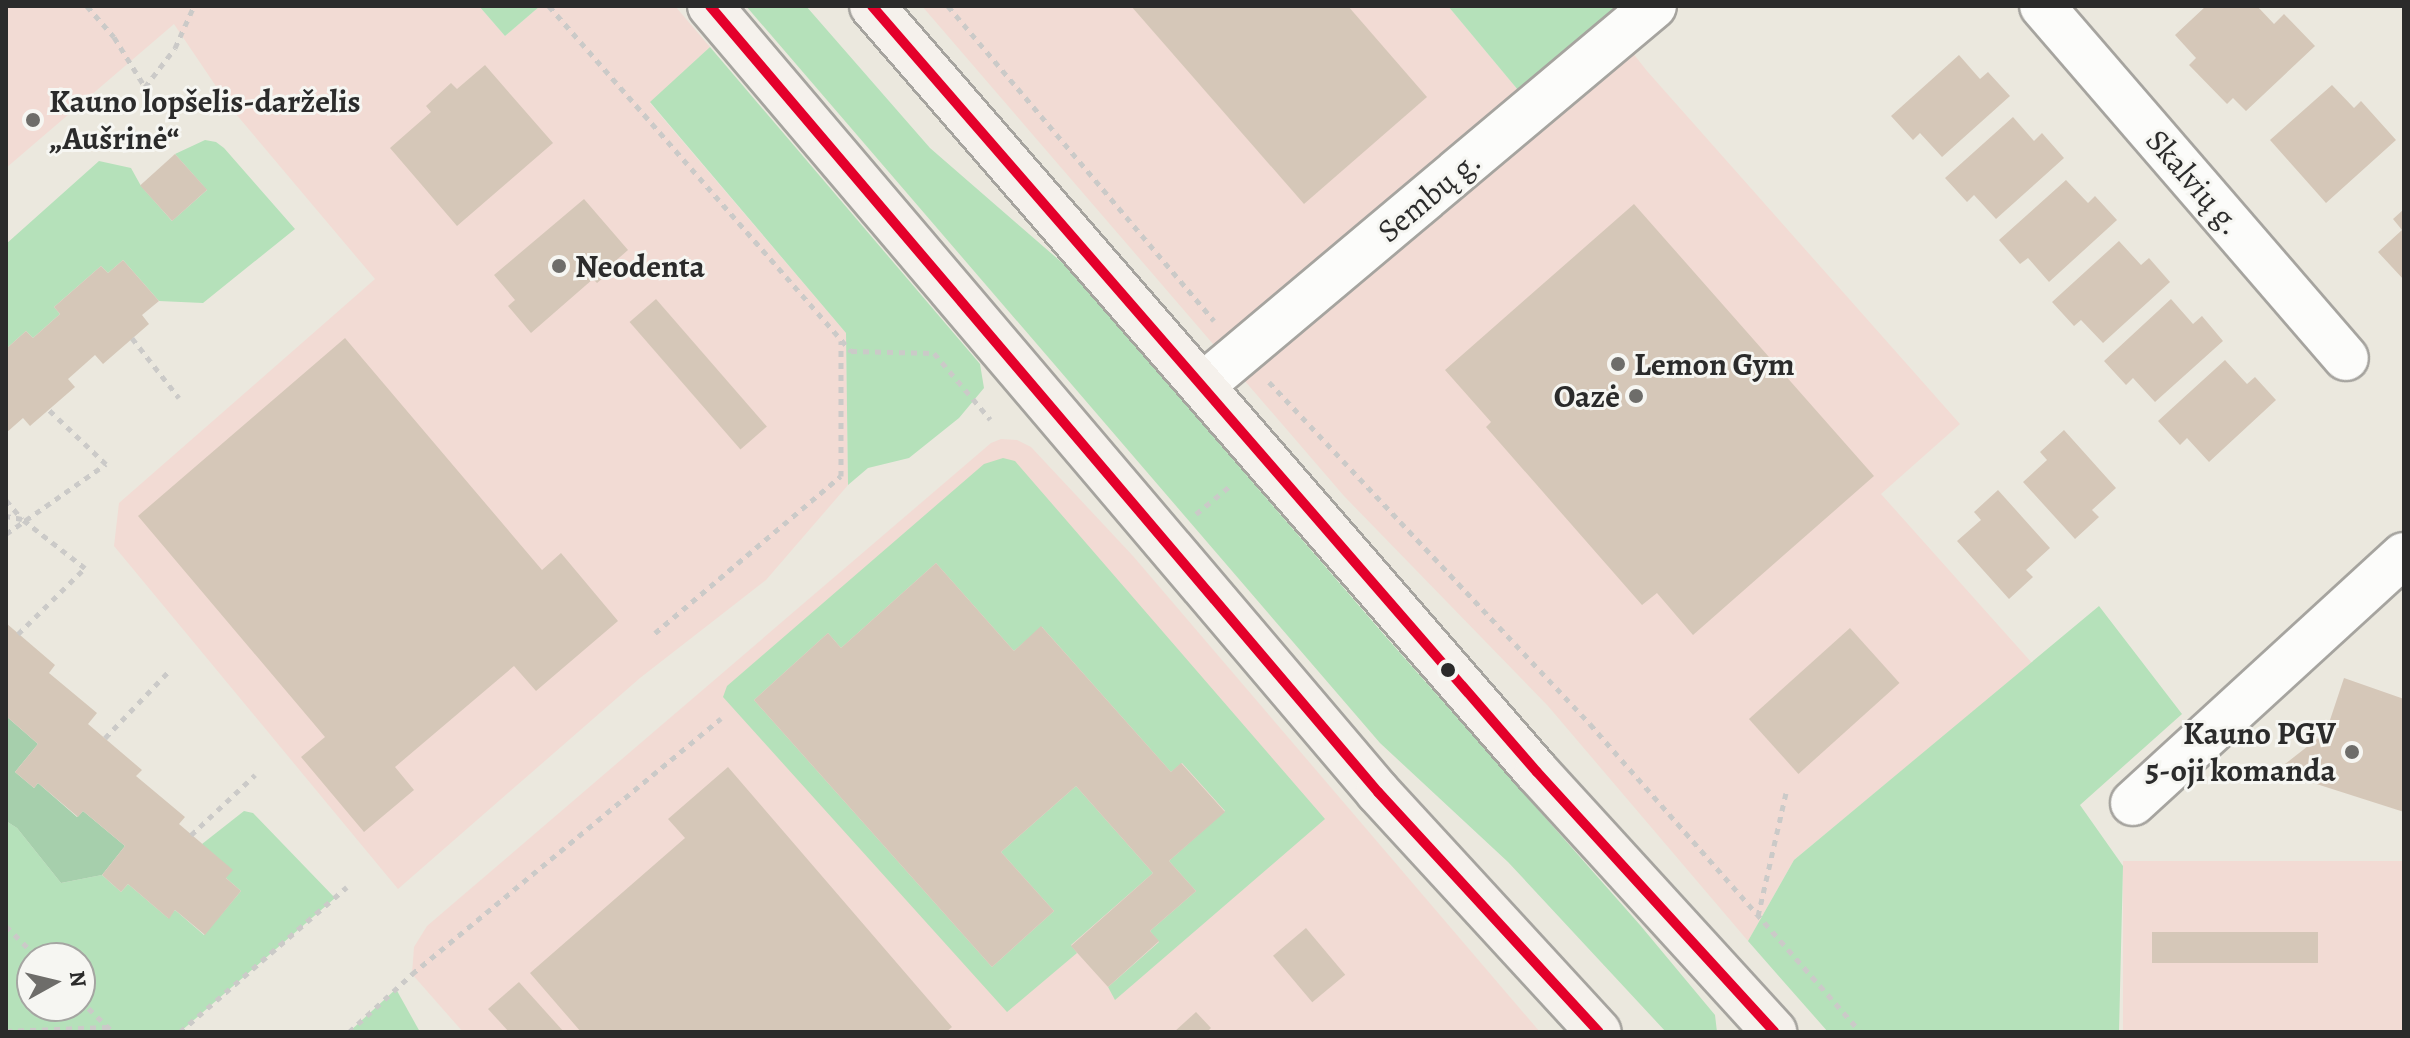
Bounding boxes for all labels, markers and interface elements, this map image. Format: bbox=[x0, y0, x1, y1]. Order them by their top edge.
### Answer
place label: Kauno lopšelis-darželis „Aušrinė“ bbox=[49, 83, 361, 158]
marker: Kauno lopšelis-darželis „Aušrinė“ bbox=[24, 111, 42, 129]
street label: Skalvių g. bbox=[2138, 121, 2250, 243]
street label: Sembų g. bbox=[1370, 142, 1488, 250]
place label: Neodenta bbox=[575, 247, 705, 285]
marker: Neodenta bbox=[550, 257, 568, 275]
place label: Lemon Gym bbox=[1634, 345, 1795, 383]
marker: Lemon Gym bbox=[1609, 355, 1627, 373]
place label: Oazė bbox=[1554, 377, 1620, 415]
marker: Oazė bbox=[1627, 387, 1645, 405]
unlabelled marker bbox=[1440, 662, 1456, 678]
place label: Kauno PGV 5-oji komanda bbox=[2145, 715, 2336, 790]
marker: Kauno PGV 5-oji komanda bbox=[2343, 743, 2361, 761]
north arrow bbox=[16, 942, 96, 1022]
text: N bbox=[62, 969, 94, 989]

